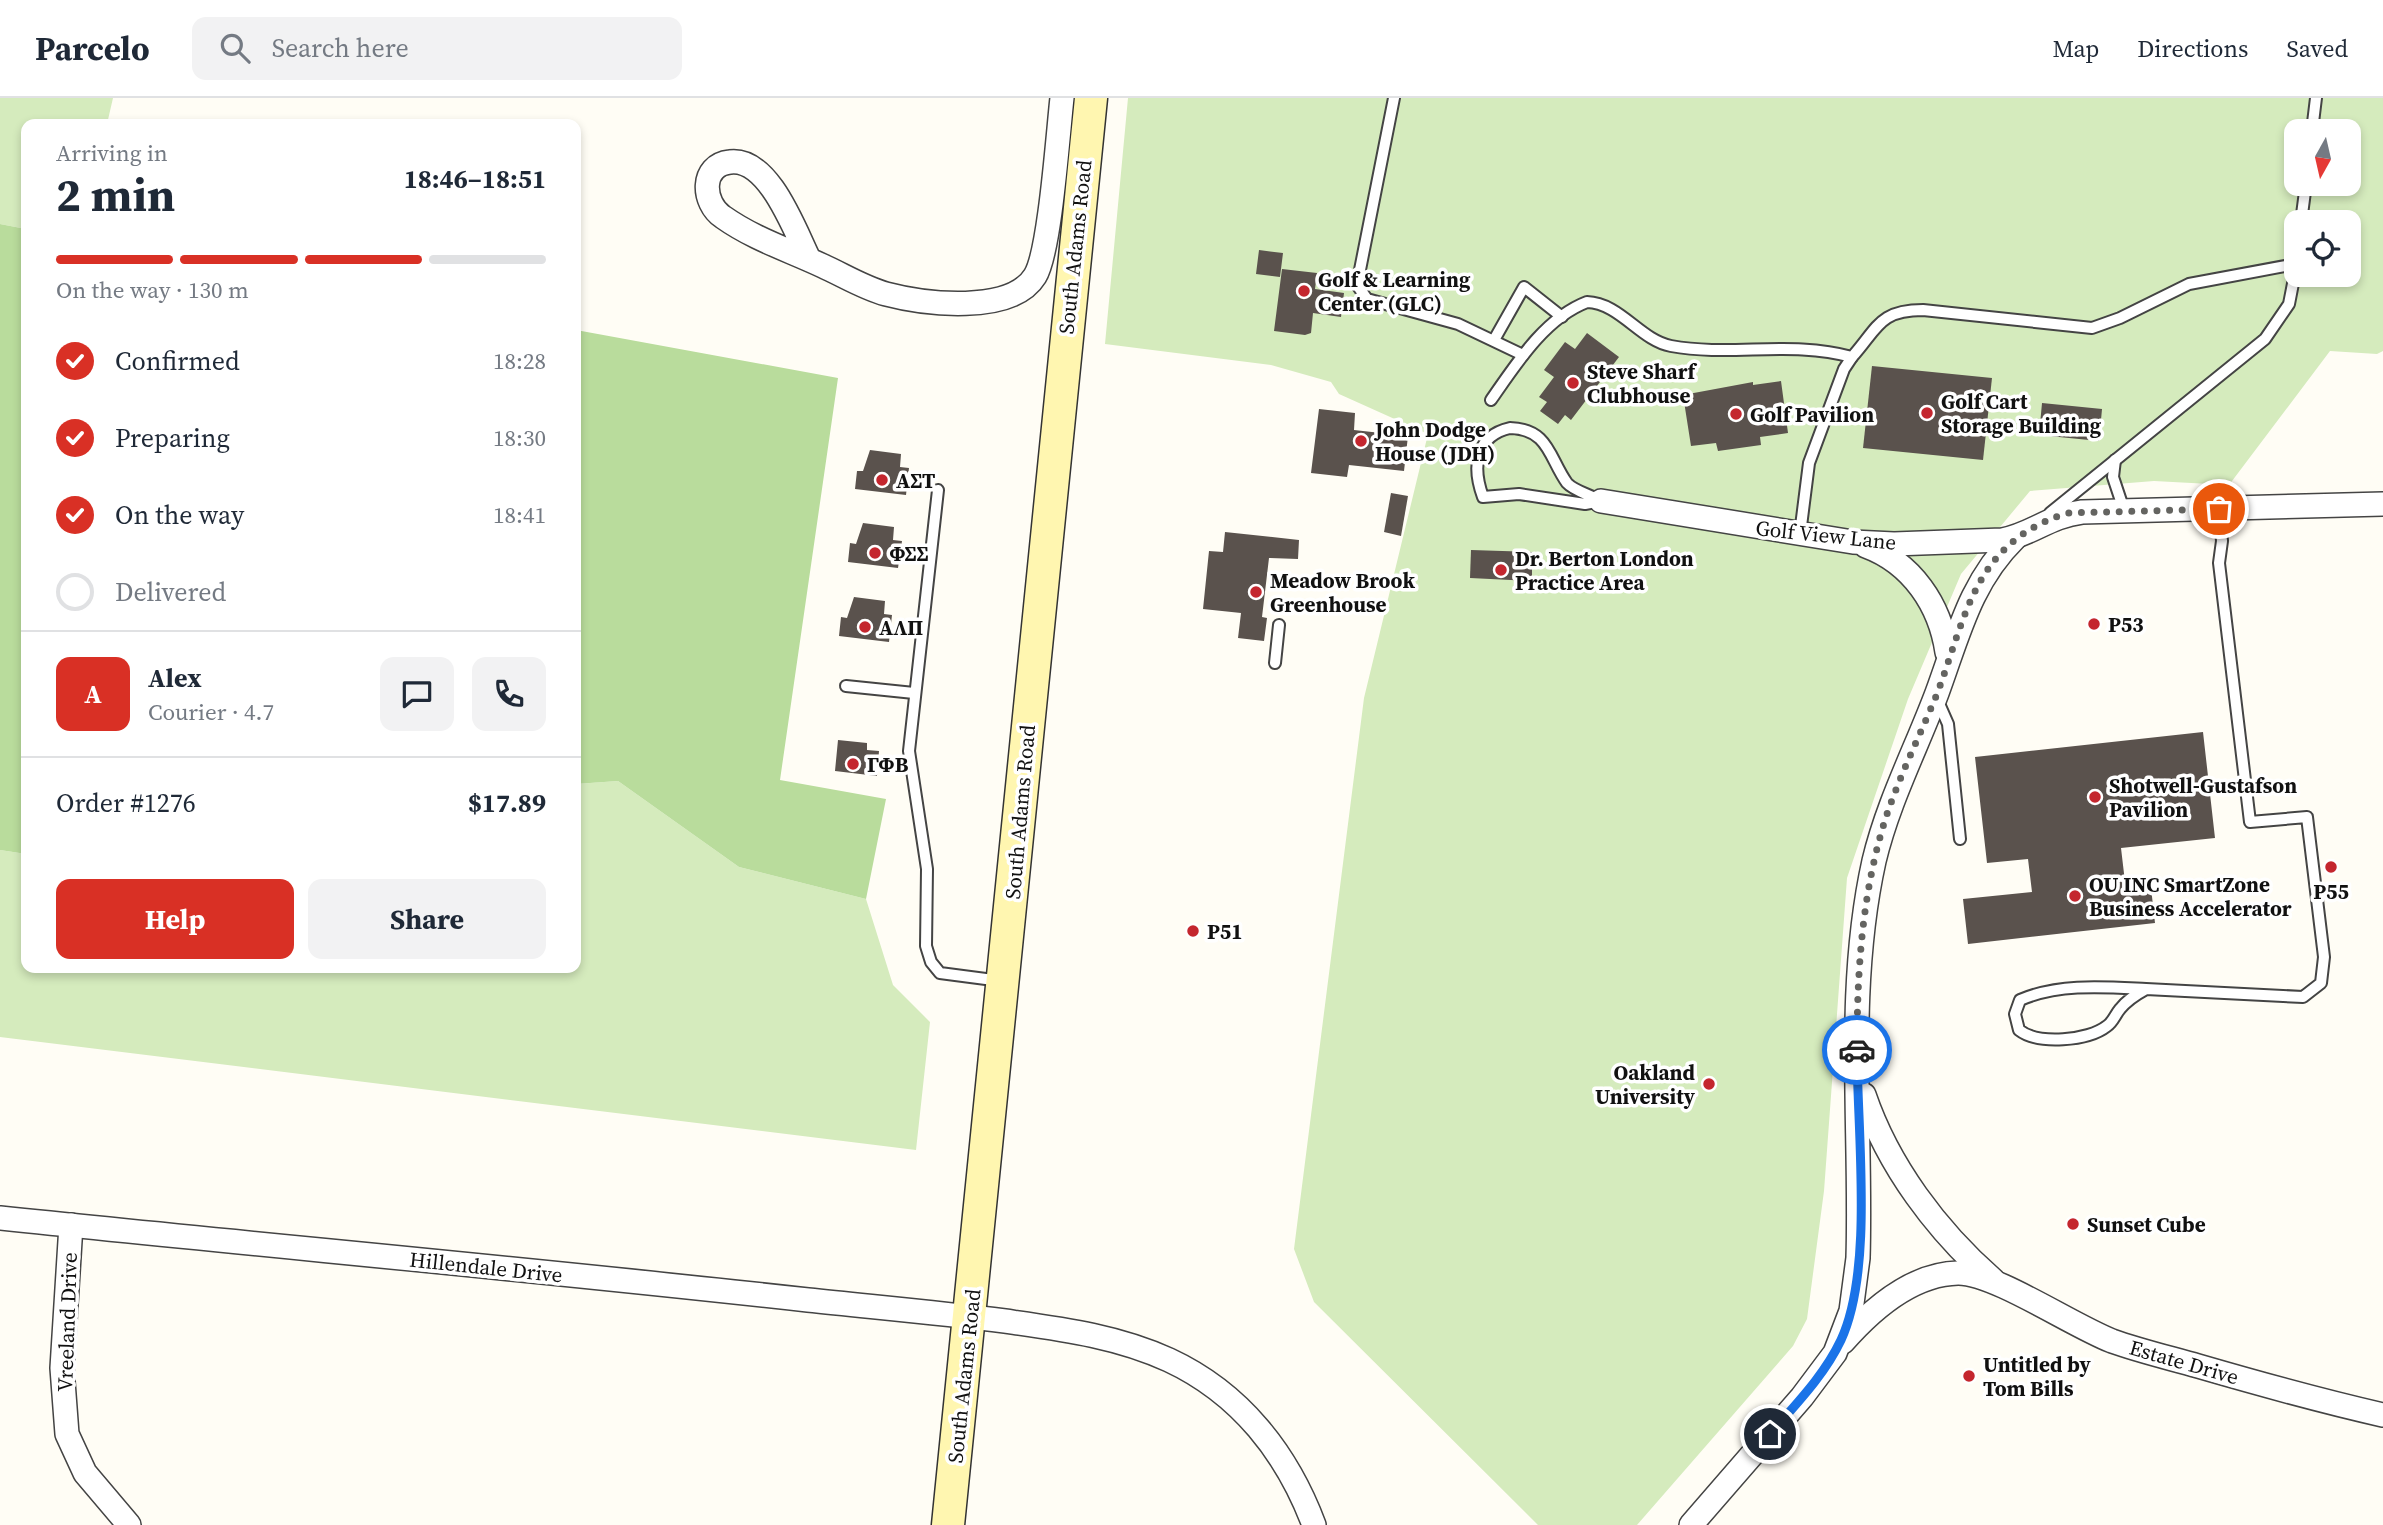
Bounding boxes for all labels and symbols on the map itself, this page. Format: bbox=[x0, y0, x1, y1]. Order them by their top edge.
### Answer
north arrow bbox=[2284, 119, 2361, 196]
street label: South Adams Road bbox=[1051, 158, 1099, 336]
place label: Golf & Learning Center (GLC) bbox=[1318, 265, 1471, 318]
marker: Golf & Learning Center (GLC) bbox=[1296, 283, 1312, 299]
place label: Steve Sharf Clubhouse bbox=[1587, 357, 1697, 410]
marker: Steve Sharf Clubhouse bbox=[1565, 375, 1581, 391]
place label: Golf Cart Storage Building bbox=[1941, 387, 2102, 440]
place label: Golf Pavilion bbox=[1750, 400, 1874, 429]
marker: Golf Cart Storage Building bbox=[1919, 405, 1935, 421]
marker: Golf Pavilion bbox=[1728, 406, 1744, 422]
place label: John Dodge House (JDH) bbox=[1373, 415, 1495, 468]
marker: John Dodge House (JDH) bbox=[1353, 433, 1369, 449]
place label: AΣΤ bbox=[896, 466, 935, 495]
marker: AΣΤ bbox=[874, 472, 890, 488]
pin bbox=[2189, 479, 2249, 539]
street label: Golf View Lane bbox=[1754, 513, 1898, 557]
place label: ΦΣΣ bbox=[889, 539, 928, 568]
place label: Dr. Berton London Practice Area bbox=[1515, 544, 1694, 597]
marker: ΦΣΣ bbox=[867, 545, 883, 561]
marker: Dr. Berton London Practice Area bbox=[1493, 562, 1509, 578]
place label: Meadow Brook Greenhouse bbox=[1270, 566, 1415, 619]
marker: Meadow Brook Greenhouse bbox=[1248, 584, 1264, 600]
place label: P53 bbox=[2108, 610, 2144, 639]
place label: AΛΠ bbox=[879, 613, 923, 642]
marker: P53 bbox=[2086, 616, 2102, 632]
marker: AΛΠ bbox=[857, 619, 873, 635]
street label: South Adams Road bbox=[998, 723, 1042, 900]
place label: ΓΦB bbox=[867, 750, 909, 779]
marker: ΓΦB bbox=[845, 756, 861, 772]
place label: Shotwell-Gustafson Pavilion bbox=[2109, 771, 2297, 824]
marker: Shotwell-Gustafson Pavilion bbox=[2087, 789, 2103, 805]
marker: P55 bbox=[2323, 859, 2339, 875]
place label: OU INC SmartZone Business Accelerator bbox=[2089, 870, 2292, 923]
place label: P55 bbox=[2313, 877, 2349, 906]
marker: OU INC SmartZone Business Accelerator bbox=[2067, 888, 2083, 904]
place label: P51 bbox=[1207, 917, 1243, 946]
marker: P51 bbox=[1185, 923, 1201, 939]
courier bbox=[1822, 1015, 1892, 1085]
place label: Oakland University bbox=[1595, 1058, 1696, 1111]
marker: Oakland University bbox=[1701, 1076, 1717, 1092]
place label: Sunset Cube bbox=[2087, 1210, 2206, 1239]
marker: Sunset Cube bbox=[2065, 1216, 2081, 1232]
street label: Hillendale Drive bbox=[408, 1245, 564, 1289]
street label: Vreeland Drive bbox=[50, 1252, 84, 1392]
street label: South Adams Road bbox=[940, 1287, 988, 1465]
street label: Estate Drive bbox=[2126, 1333, 2242, 1391]
place label: Untitled by Tom Bills bbox=[1983, 1350, 2092, 1403]
marker: Untitled by Tom Bills bbox=[1961, 1368, 1977, 1384]
pin bbox=[1740, 1404, 1800, 1464]

